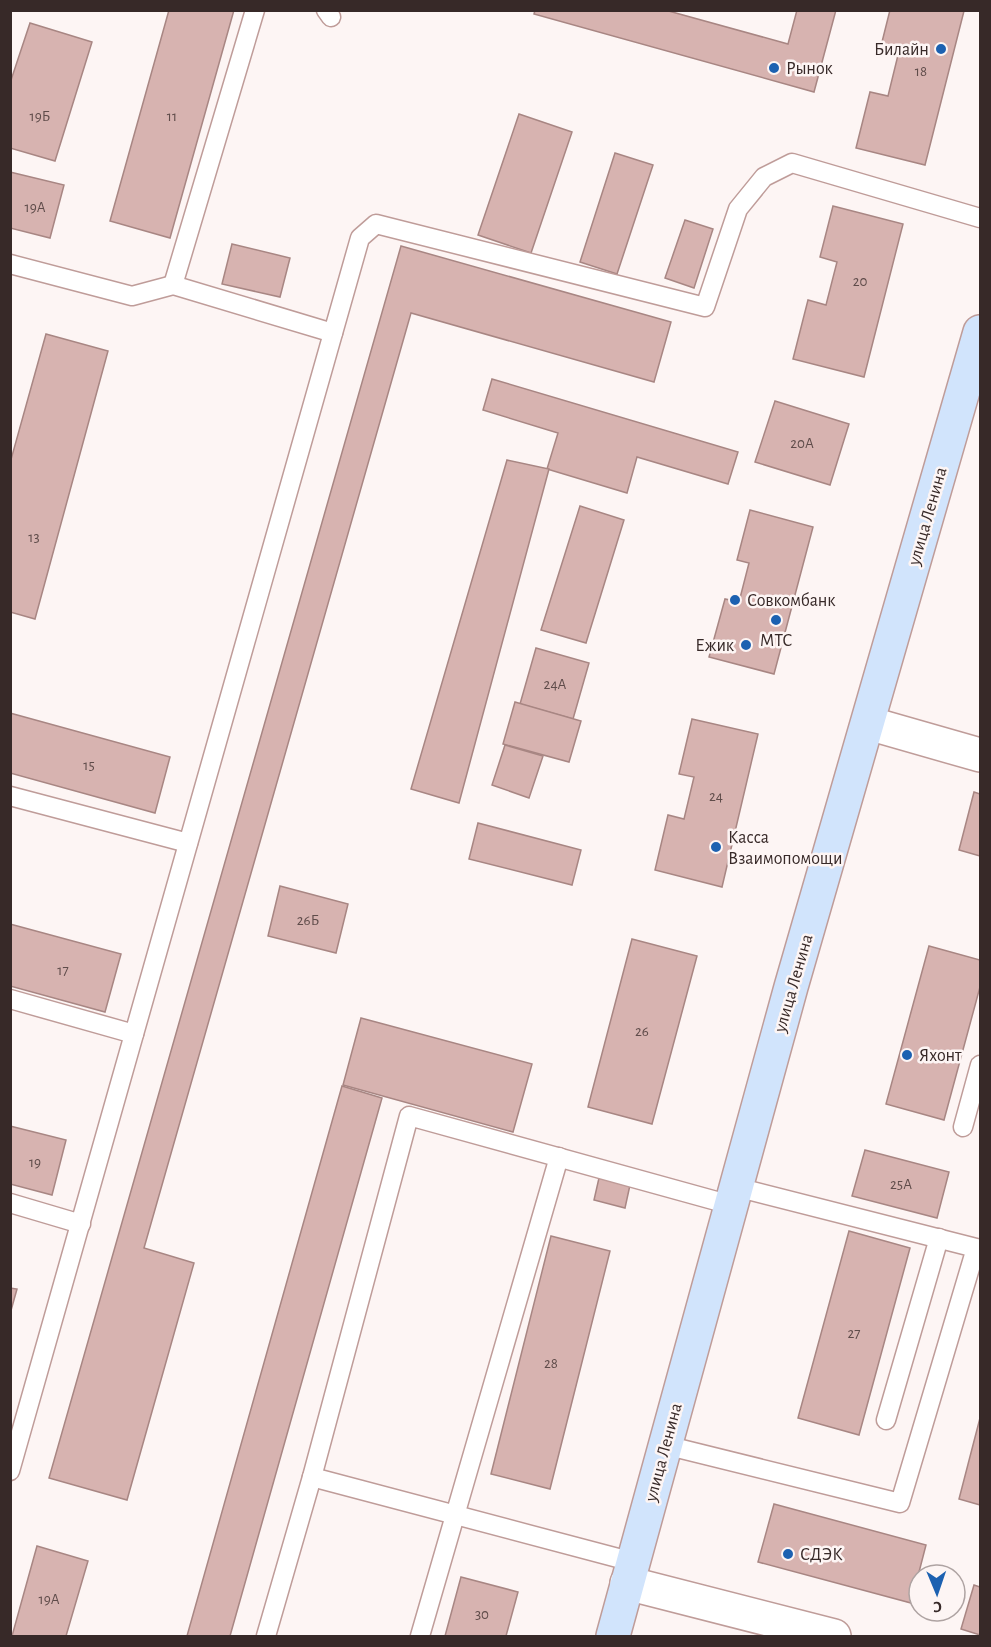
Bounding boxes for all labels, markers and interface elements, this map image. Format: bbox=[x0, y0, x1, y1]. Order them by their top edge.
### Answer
place label: Билайн bbox=[874, 41, 929, 59]
marker: Билайн bbox=[934, 42, 948, 56]
place label: Рынок bbox=[786, 60, 833, 78]
marker: Рынок bbox=[767, 61, 781, 75]
house number: 18 bbox=[915, 64, 927, 79]
house number: 19Б bbox=[30, 109, 50, 124]
house number: 11 bbox=[167, 109, 177, 124]
house number: 19А bbox=[24, 200, 46, 215]
house number: 20 bbox=[853, 274, 867, 289]
house number: 20А bbox=[790, 436, 814, 451]
street label: улица Ленина bbox=[905, 465, 951, 568]
house number: 13 bbox=[28, 530, 40, 545]
place label: Совкомбанк bbox=[747, 591, 836, 610]
marker: Совкомбанк bbox=[728, 593, 742, 607]
marker: МТС bbox=[769, 613, 783, 627]
place label: МТС bbox=[760, 632, 792, 650]
place label: Ежик bbox=[695, 637, 735, 655]
marker: Ежик bbox=[739, 638, 753, 652]
house number: 24А bbox=[544, 677, 567, 692]
house number: 15 bbox=[83, 758, 95, 773]
house number: 24 bbox=[709, 789, 723, 804]
place label: Касса Взаимопомощи bbox=[728, 829, 842, 868]
marker: Касса Взаимопомощи bbox=[709, 840, 723, 854]
house number: 26Б bbox=[297, 913, 319, 928]
street label: улица Ленина bbox=[771, 932, 817, 1035]
house number: 17 bbox=[57, 963, 69, 978]
house number: 26 bbox=[635, 1024, 649, 1039]
place label: Яхонт bbox=[919, 1047, 962, 1065]
marker: Яхонт bbox=[900, 1048, 914, 1062]
house number: 19 bbox=[29, 1155, 41, 1170]
house number: 25А bbox=[890, 1177, 912, 1192]
house number: 27 bbox=[847, 1326, 861, 1341]
house number: 28 bbox=[544, 1356, 558, 1371]
street label: улица Ленина bbox=[642, 1401, 686, 1504]
place label: СДЭК bbox=[800, 1546, 843, 1564]
marker: СДЭК bbox=[781, 1547, 795, 1561]
north arrow bbox=[907, 1563, 967, 1623]
house number: 19А bbox=[38, 1592, 60, 1607]
text: С bbox=[933, 1599, 942, 1615]
house number: 30 bbox=[475, 1607, 489, 1622]

